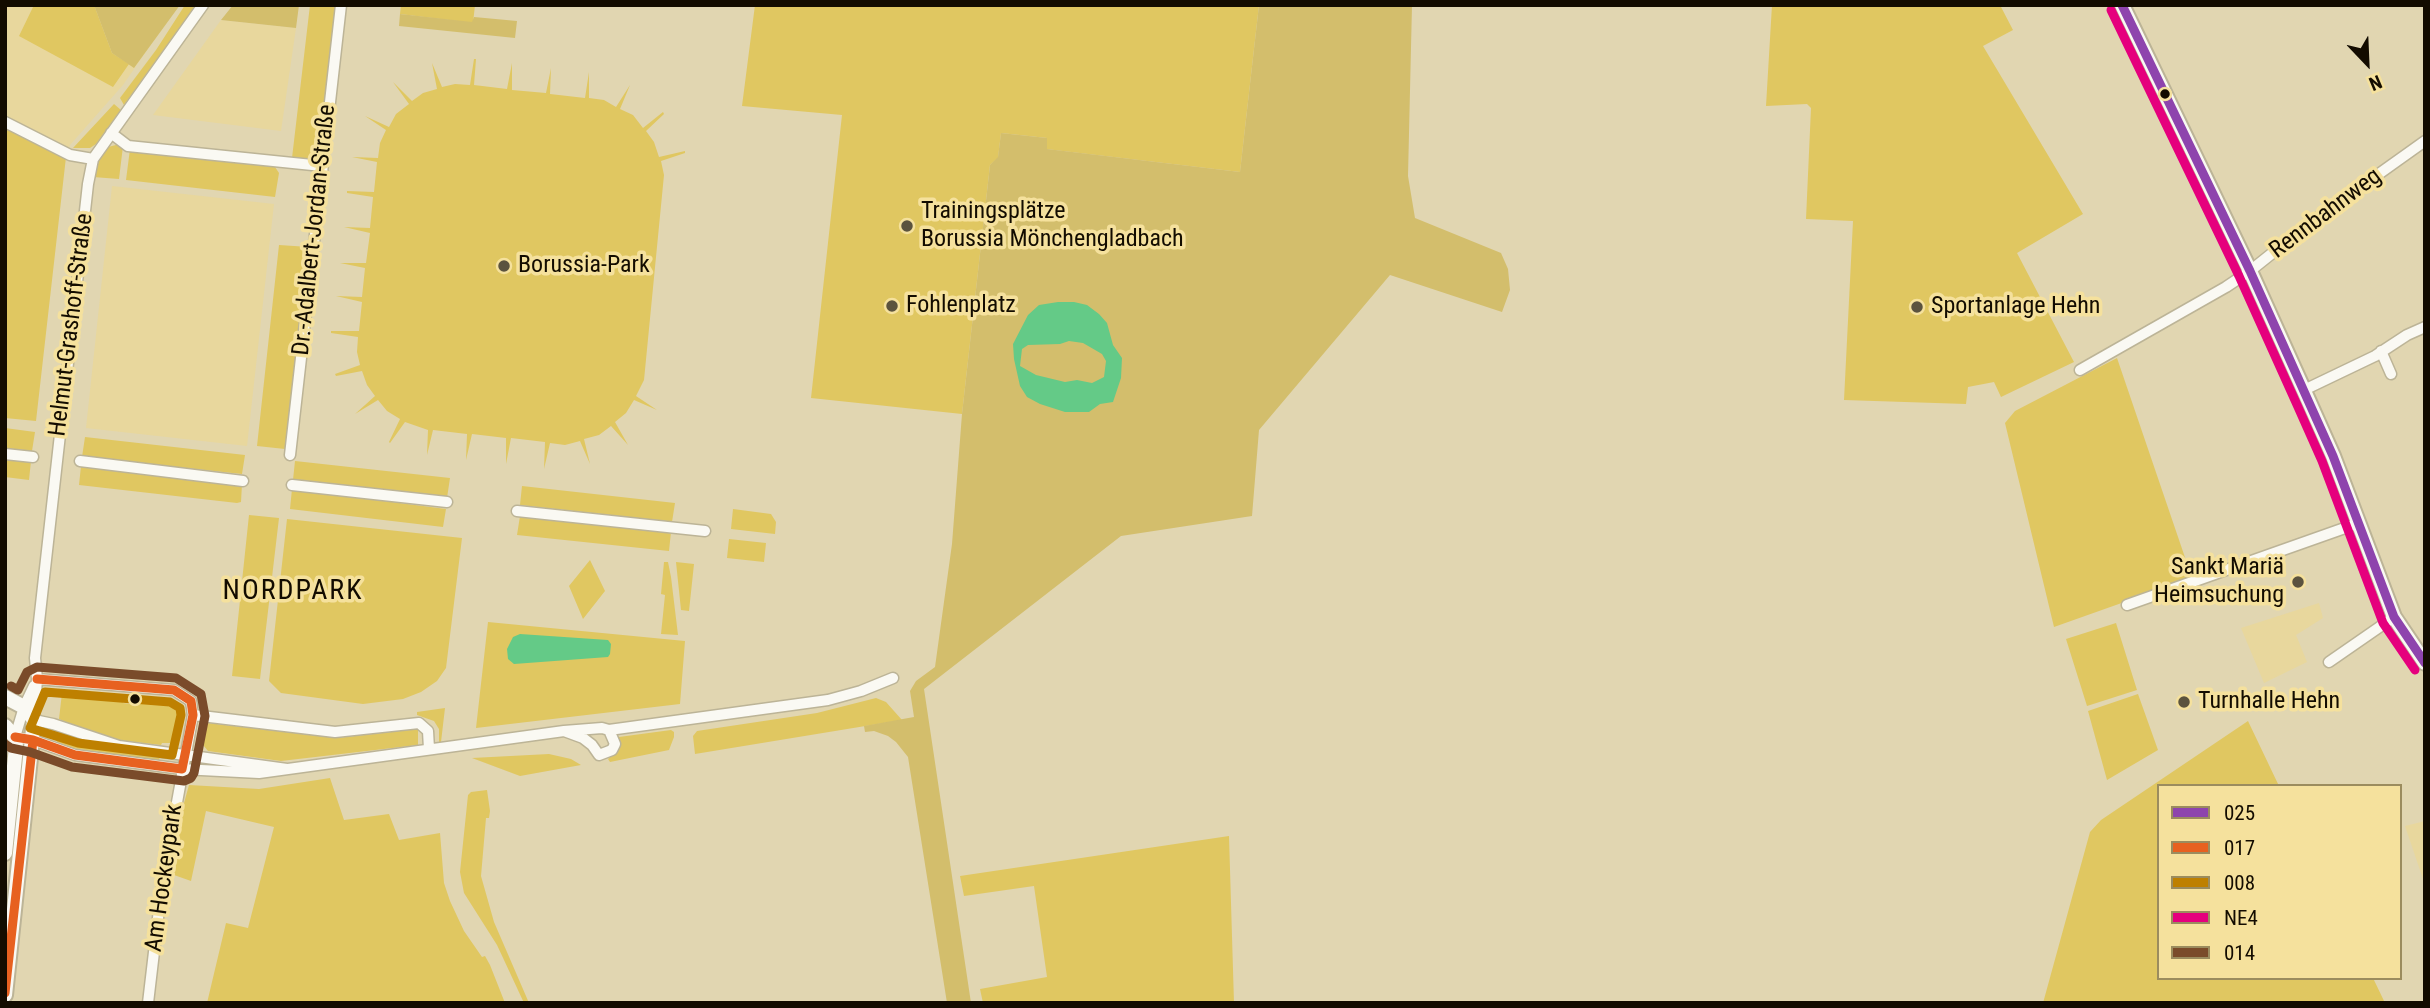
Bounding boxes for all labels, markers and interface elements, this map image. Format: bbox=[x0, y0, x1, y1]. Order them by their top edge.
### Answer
north arrow bbox=[2332, 28, 2402, 98]
text: N bbox=[2366, 70, 2385, 96]
unlabelled marker bbox=[2158, 87, 2172, 101]
street label: Dr.-Adalbert-Jordan-Straße bbox=[288, 103, 342, 357]
street label: Rennbahnweg bbox=[2264, 163, 2388, 265]
place label: Trainingsplätze Borussia Mönchengladbach bbox=[921, 198, 1184, 254]
street label: Helmut-Grashoff-Straße bbox=[44, 212, 100, 438]
marker: Trainingsplätze Borussia Mönchengladbach bbox=[899, 218, 915, 234]
place label: Borussia-Park bbox=[518, 252, 650, 280]
marker: Borussia-Park bbox=[496, 258, 512, 274]
place label: Fohlenplatz bbox=[906, 292, 1016, 320]
place label: Sportanlage Hehn bbox=[1931, 293, 2100, 321]
marker: Fohlenplatz bbox=[884, 298, 900, 314]
marker: Sportanlage Hehn bbox=[1909, 299, 1925, 315]
place label: Sankt Mariä Heimsuchung bbox=[2154, 554, 2284, 610]
marker: Sankt Mariä Heimsuchung bbox=[2290, 574, 2306, 590]
district label: NORDPARK bbox=[224, 575, 362, 609]
place label: Turnhalle Hehn bbox=[2198, 688, 2340, 716]
unlabelled marker bbox=[128, 692, 142, 706]
marker: Turnhalle Hehn bbox=[2176, 694, 2192, 710]
legend bbox=[2157, 784, 2402, 980]
text: 025 bbox=[2224, 801, 2255, 825]
street label: Am Hockeypark bbox=[140, 802, 190, 954]
text: 017 bbox=[2224, 836, 2255, 860]
text: 008 bbox=[2224, 871, 2255, 895]
text: NE4 bbox=[2224, 906, 2258, 930]
text: 014 bbox=[2224, 941, 2255, 965]

